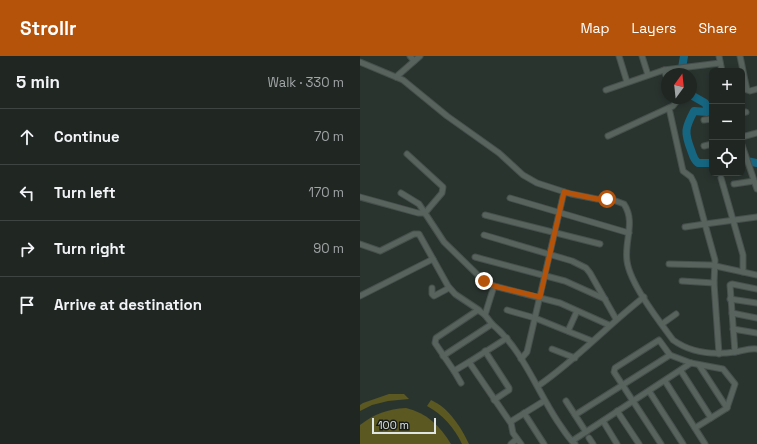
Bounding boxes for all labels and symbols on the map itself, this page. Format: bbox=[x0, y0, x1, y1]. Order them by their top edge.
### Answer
north arrow bbox=[661, 68, 697, 104]
route start bbox=[598, 190, 616, 208]
route end bbox=[475, 272, 493, 290]
scale bar bbox=[372, 416, 436, 435]

